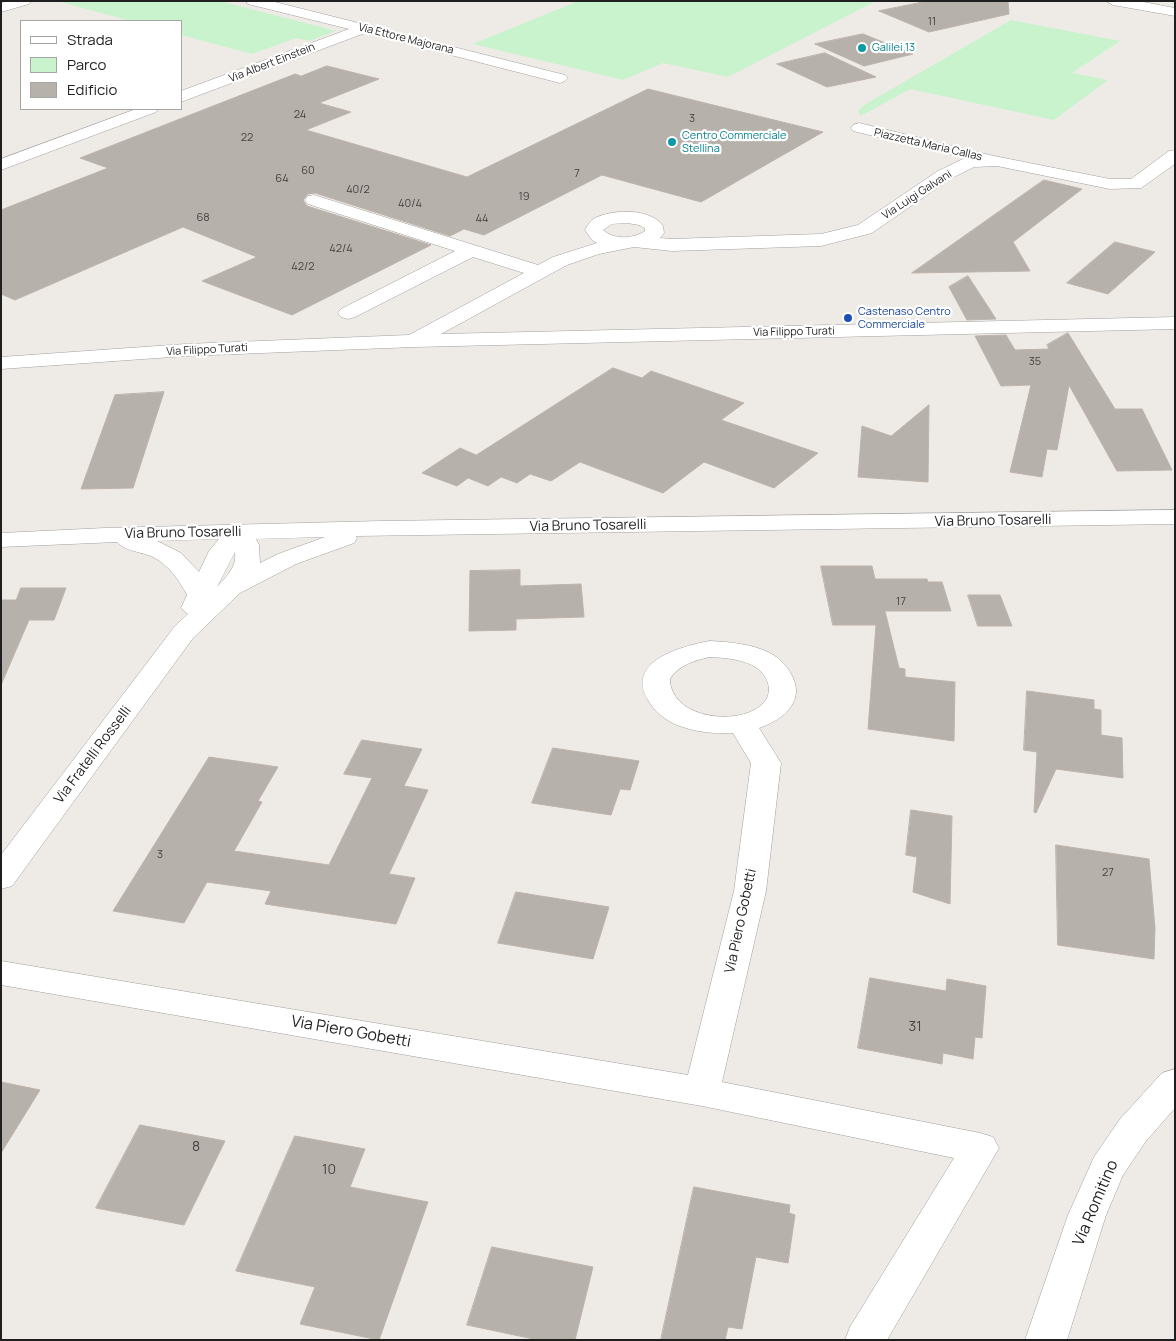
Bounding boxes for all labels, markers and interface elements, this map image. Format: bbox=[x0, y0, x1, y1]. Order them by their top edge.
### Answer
house number: 11 bbox=[928, 15, 936, 29]
legend bbox=[20, 20, 182, 110]
street label: Via Ettore Majorana bbox=[357, 21, 455, 57]
text: Strada bbox=[67, 29, 113, 50]
street label: Via Albert Einstein bbox=[227, 40, 317, 86]
place label: Galilei 13 bbox=[872, 41, 915, 55]
marker: Galilei 13 bbox=[856, 42, 868, 54]
text: Parco bbox=[67, 54, 106, 75]
text: Edificio bbox=[67, 79, 117, 100]
house number: 24 bbox=[294, 108, 306, 122]
house number: 3 bbox=[689, 112, 695, 126]
street label: Piazzetta Maria Callas bbox=[873, 126, 983, 164]
place label: Centro Commerciale Stellina bbox=[682, 129, 787, 155]
house number: 22 bbox=[241, 131, 253, 145]
marker: Centro Commerciale Stellina bbox=[666, 136, 678, 148]
house number: 60 bbox=[301, 164, 315, 178]
house number: 7 bbox=[574, 167, 580, 181]
street label: Via Luigi Galvani bbox=[880, 168, 954, 222]
house number: 64 bbox=[275, 172, 289, 186]
house number: 40/2 bbox=[346, 183, 370, 197]
house number: 19 bbox=[518, 190, 530, 204]
house number: 40/4 bbox=[398, 197, 422, 211]
house number: 68 bbox=[196, 211, 210, 225]
house number: 44 bbox=[475, 212, 489, 226]
house number: 42/4 bbox=[329, 242, 353, 256]
house number: 42/2 bbox=[291, 260, 315, 274]
place label: Castenaso Centro Commerciale bbox=[858, 305, 951, 331]
marker: Castenaso Centro Commerciale bbox=[842, 312, 854, 324]
street label: Via Filippo Turati bbox=[753, 325, 835, 339]
street label: Via Filippo Turati bbox=[166, 341, 248, 359]
house number: 35 bbox=[1029, 355, 1041, 369]
street label: Via Bruno Tosarelli bbox=[934, 512, 1052, 530]
street label: Via Bruno Tosarelli bbox=[529, 517, 647, 535]
street label: Via Bruno Tosarelli bbox=[124, 524, 242, 542]
house number: 17 bbox=[896, 595, 906, 609]
street label: Via Fratelli Rosselli bbox=[51, 703, 135, 807]
house number: 3 bbox=[157, 848, 163, 862]
house number: 27 bbox=[1102, 866, 1114, 880]
street label: Via Piero Gobetti bbox=[722, 867, 760, 975]
street label: Via Piero Gobetti bbox=[290, 1012, 412, 1052]
house number: 31 bbox=[908, 1019, 922, 1035]
house number: 8 bbox=[192, 1139, 200, 1155]
street label: Via Romitino bbox=[1069, 1157, 1123, 1249]
house number: 10 bbox=[322, 1162, 336, 1178]

